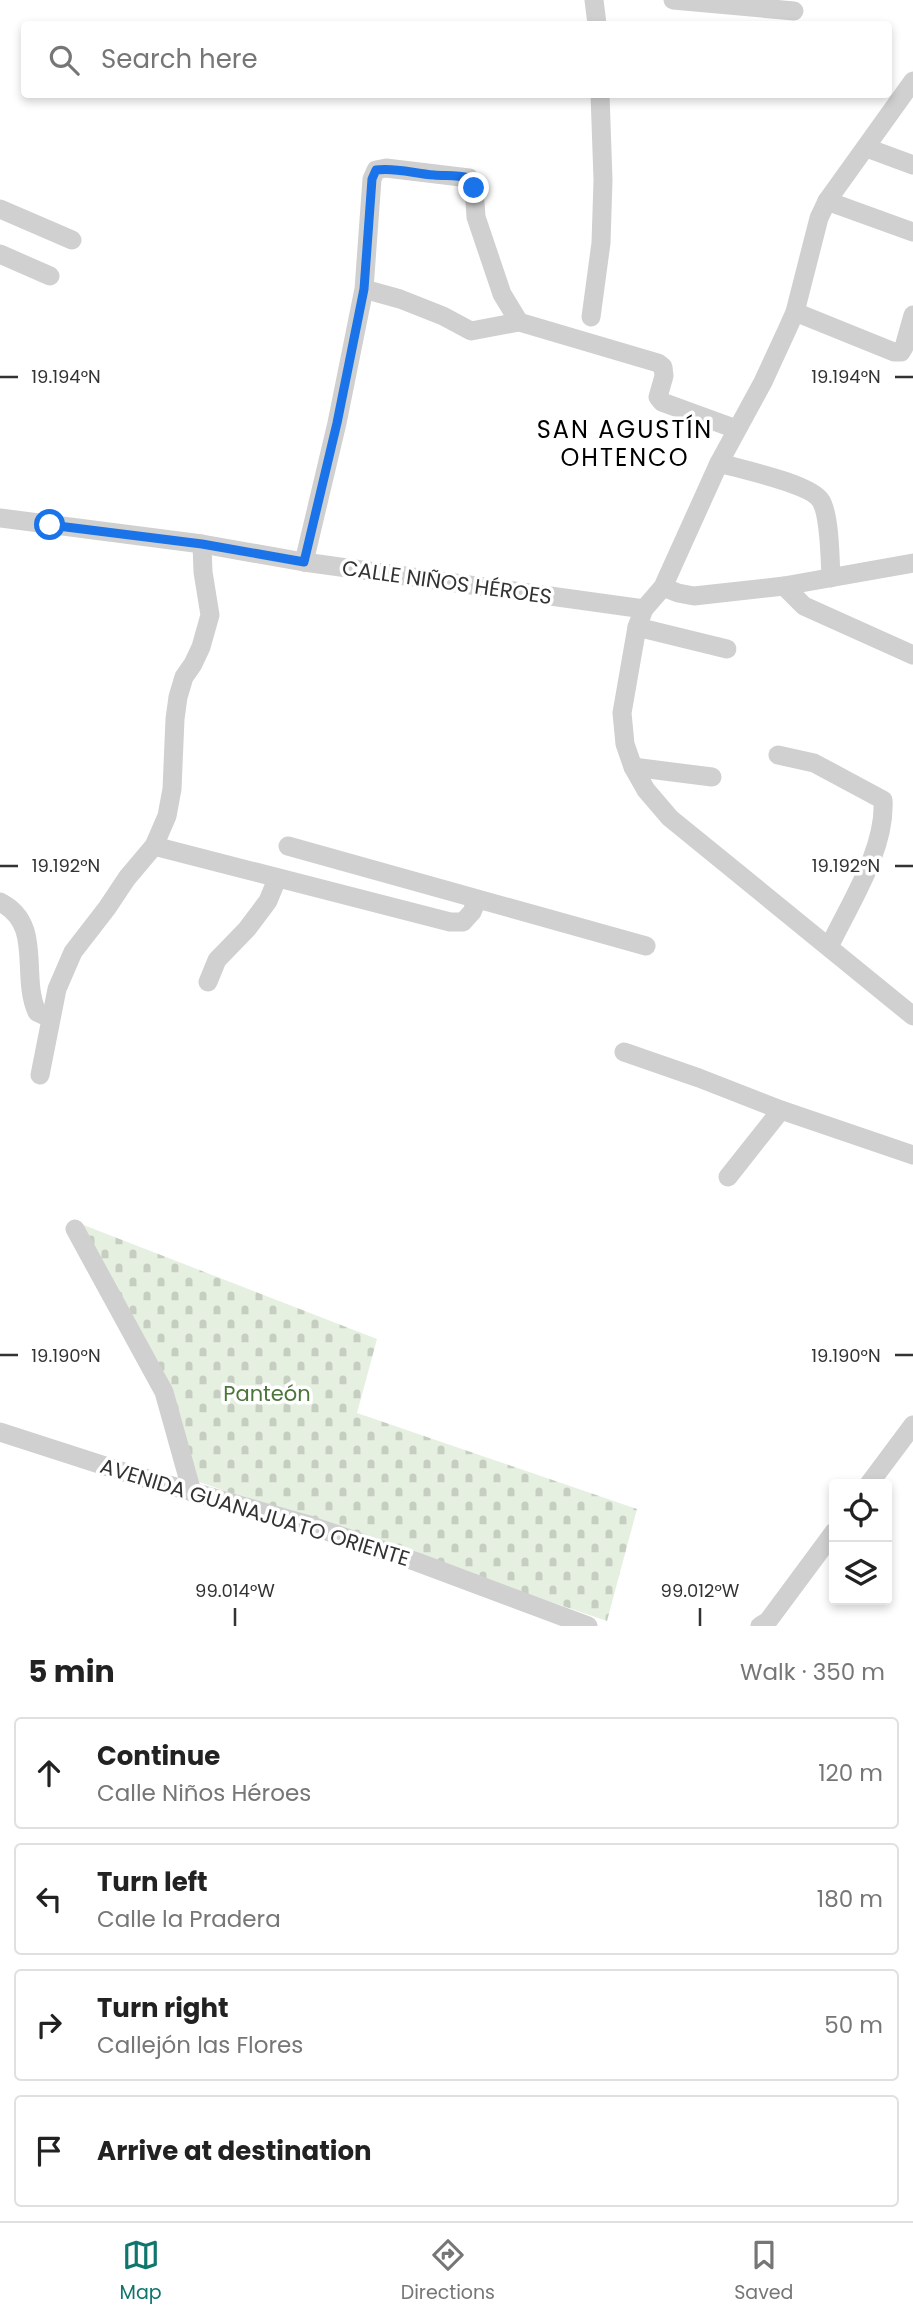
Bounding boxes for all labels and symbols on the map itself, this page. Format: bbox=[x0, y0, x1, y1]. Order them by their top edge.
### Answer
route end bbox=[458, 172, 489, 203]
text: 19.194°N bbox=[31, 364, 101, 389]
text: 19.194°N bbox=[811, 364, 881, 389]
district label: SAN AGUSTÍN OHTENCO bbox=[537, 413, 713, 474]
route start bbox=[34, 509, 65, 540]
street label: CALLE NIÑOS HÉROES bbox=[340, 553, 554, 611]
text: 19.192°N bbox=[32, 853, 100, 878]
text: 19.192°N bbox=[812, 853, 880, 878]
text: 19.190°N bbox=[31, 1343, 101, 1368]
text: 19.190°N bbox=[811, 1343, 881, 1368]
park label: Panteón bbox=[223, 1379, 311, 1408]
street label: AVENIDA GUANAJUATO ORIENTE bbox=[97, 1451, 413, 1573]
text: 99.014°W bbox=[195, 1578, 275, 1603]
text: 99.012°W bbox=[661, 1578, 740, 1603]

